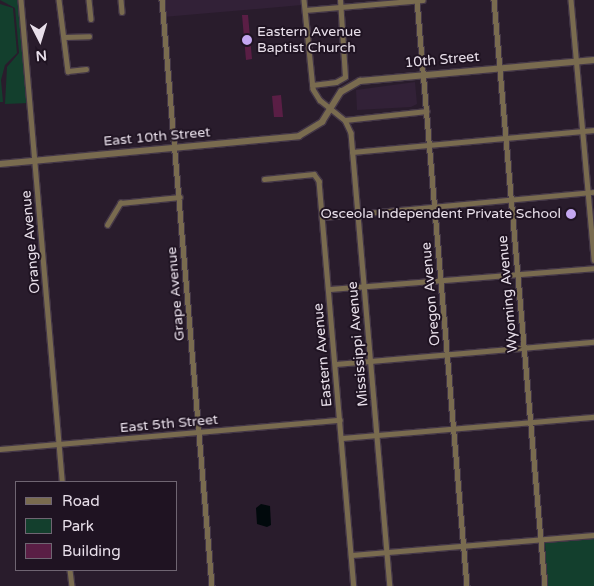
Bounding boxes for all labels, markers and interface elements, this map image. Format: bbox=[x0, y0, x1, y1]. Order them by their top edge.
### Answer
north arrow bbox=[15, 15, 65, 65]
place label: Eastern Avenue Baptist Church bbox=[257, 24, 361, 56]
marker: Eastern Avenue Baptist Church bbox=[241, 34, 253, 46]
text: N bbox=[35, 46, 48, 64]
street label: 10th Street bbox=[404, 48, 480, 72]
street label: East 10th Street bbox=[103, 124, 211, 150]
street label: Orange Avenue bbox=[18, 190, 44, 294]
place label: Osceola Independent Private School bbox=[321, 206, 561, 222]
marker: Osceola Independent Private School bbox=[565, 208, 577, 220]
street label: Wyoming Avenue bbox=[495, 235, 521, 353]
street label: Oregon Avenue bbox=[418, 241, 444, 347]
street label: Grape Avenue bbox=[164, 246, 188, 342]
street label: Mississippi Avenue bbox=[344, 281, 372, 407]
street label: Eastern Avenue bbox=[310, 302, 336, 408]
street label: East 5th Street bbox=[119, 411, 219, 437]
legend bbox=[15, 481, 178, 571]
text: Road bbox=[62, 492, 100, 510]
text: Park bbox=[62, 517, 94, 535]
text: Building bbox=[62, 542, 121, 560]

